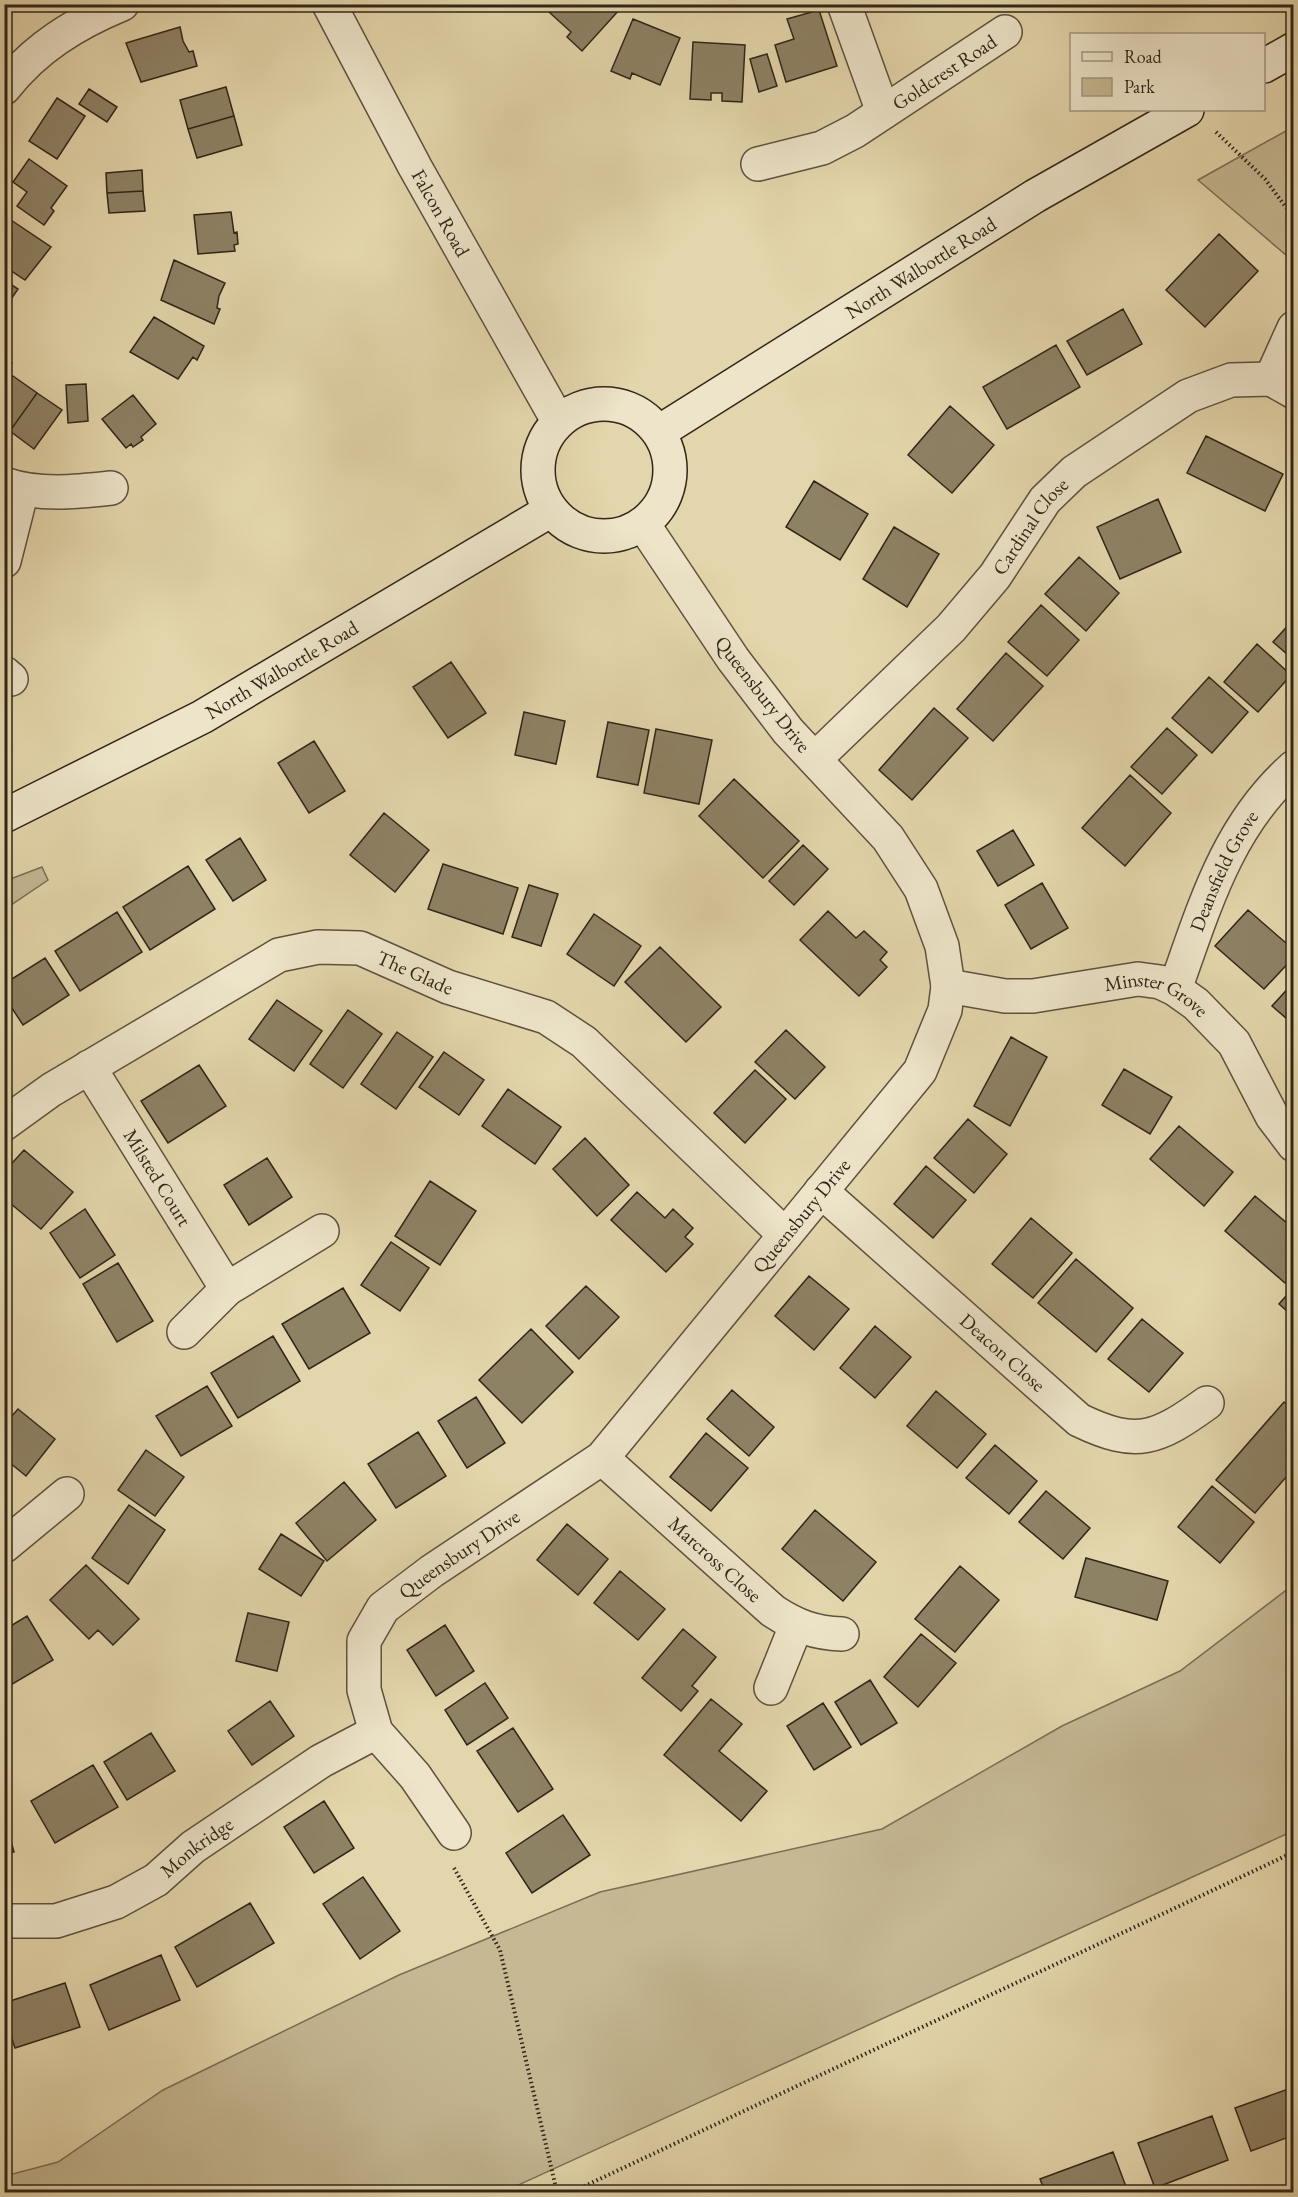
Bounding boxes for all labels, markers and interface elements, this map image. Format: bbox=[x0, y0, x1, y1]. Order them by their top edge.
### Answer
street label: Goldcrest Road bbox=[887, 28, 1002, 116]
legend bbox=[1070, 33, 1265, 111]
text: Road bbox=[1124, 45, 1163, 68]
text: Park bbox=[1124, 75, 1155, 98]
street label: Falcon Road bbox=[406, 164, 476, 262]
street label: North Walbottle Road bbox=[840, 210, 1002, 325]
street label: Cardinal Close bbox=[986, 472, 1074, 580]
street label: North Walbottle Road bbox=[200, 614, 364, 725]
street label: Queensbury Drive bbox=[709, 630, 817, 758]
street label: Deansfield Grove bbox=[1183, 805, 1264, 935]
street label: The Glade bbox=[373, 944, 456, 1001]
street label: Minster Grove bbox=[1102, 966, 1215, 1023]
street label: Milsted Court bbox=[118, 1124, 198, 1232]
street label: Queensbury Drive bbox=[746, 1153, 856, 1278]
street label: Deacon Close bbox=[954, 1307, 1051, 1397]
street label: Queensbury Drive bbox=[393, 1503, 525, 1605]
street label: Marcross Close bbox=[663, 1511, 768, 1608]
street label: Monkridge bbox=[154, 1811, 238, 1883]

